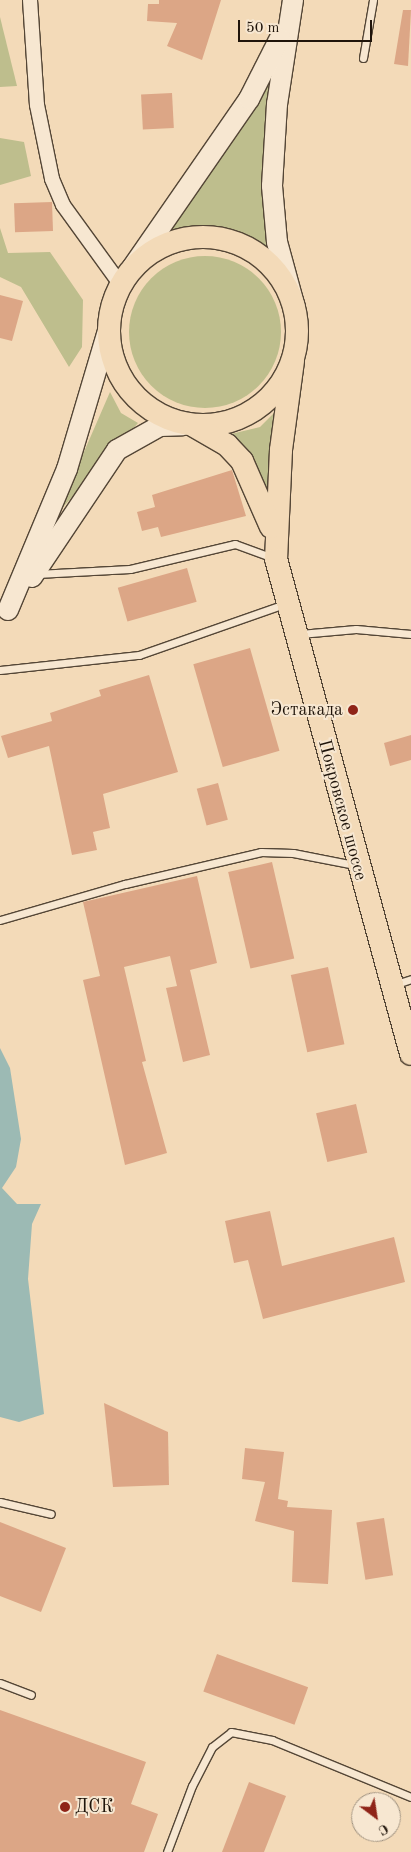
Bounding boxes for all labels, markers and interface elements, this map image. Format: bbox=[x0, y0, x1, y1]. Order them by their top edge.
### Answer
scale bar bbox=[241, 10, 375, 42]
text: 50 m bbox=[246, 21, 280, 36]
place label: Эстакада bbox=[271, 699, 343, 721]
marker: Эстакада bbox=[347, 704, 359, 716]
street label: Покровское шоссе bbox=[313, 737, 371, 883]
north arrow bbox=[351, 1792, 401, 1842]
place label: ДСК bbox=[75, 1796, 113, 1818]
marker: ДСК bbox=[59, 1801, 71, 1813]
text: С bbox=[376, 1821, 391, 1837]

